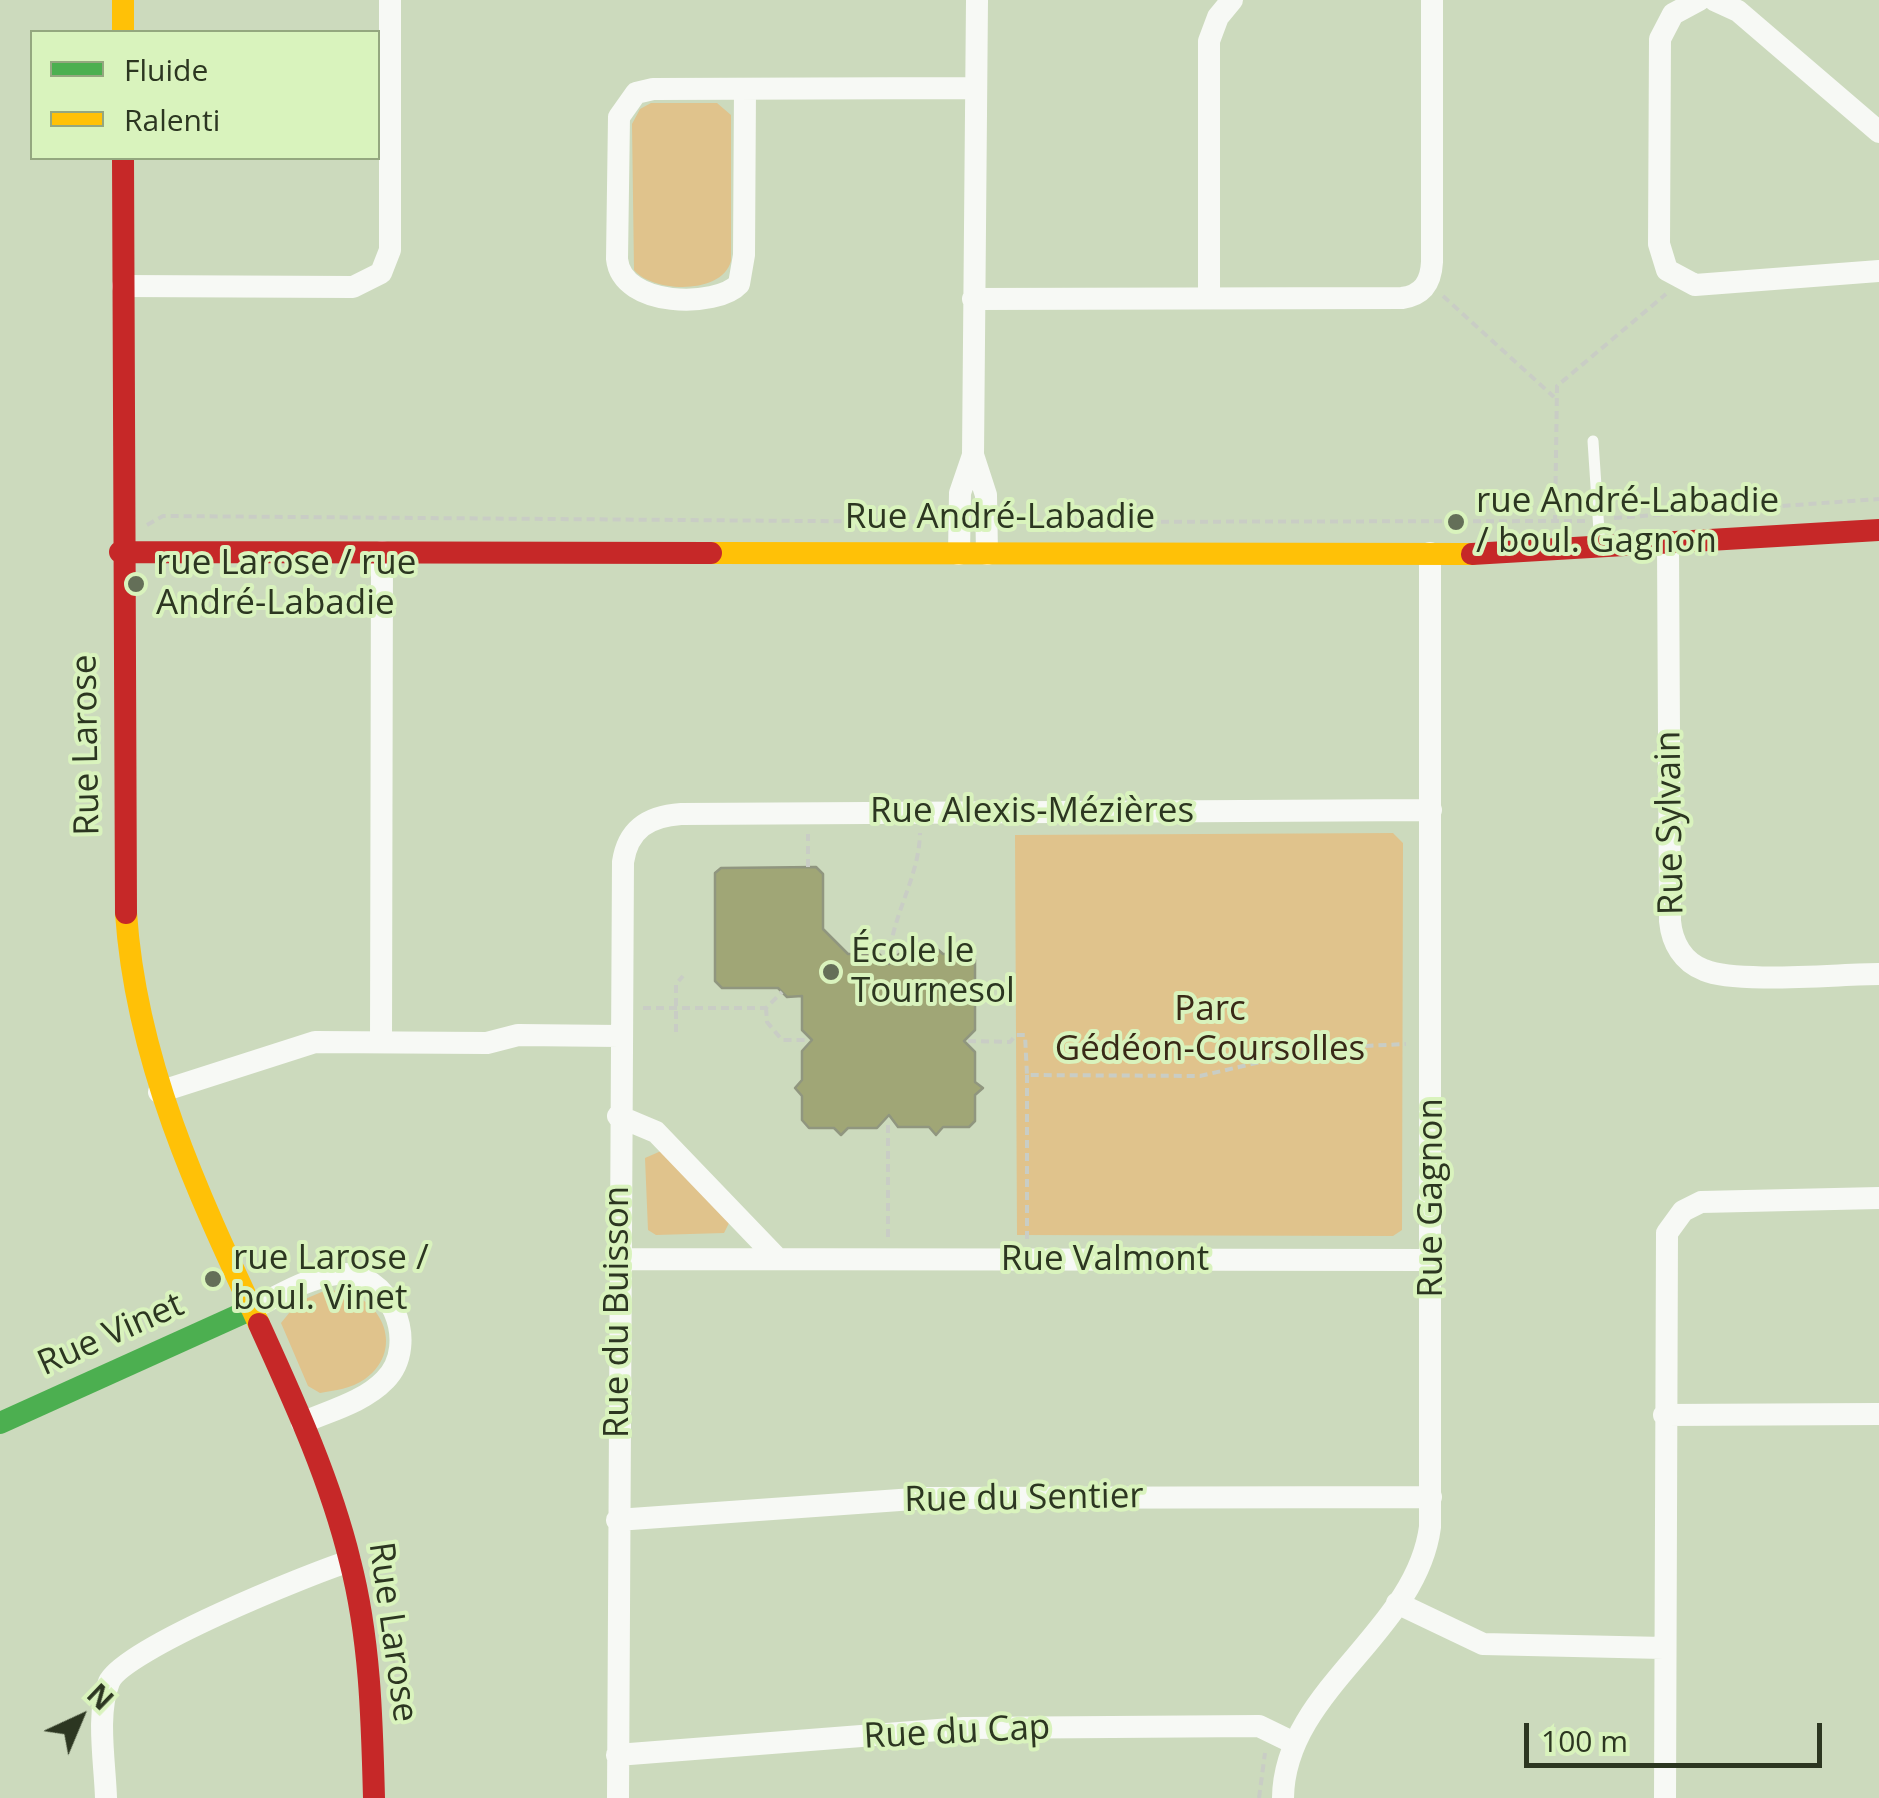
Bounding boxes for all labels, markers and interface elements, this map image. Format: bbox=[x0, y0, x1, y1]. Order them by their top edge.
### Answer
legend bbox=[30, 30, 380, 160]
text: Fluide bbox=[124, 49, 208, 90]
text: Ralenti bbox=[124, 99, 220, 140]
place label: rue André-Labadie / boul. Gagnon bbox=[1476, 481, 1779, 563]
street label: Rue André-Labadie bbox=[845, 497, 1155, 539]
marker: rue André-Labadie / boul. Gagnon bbox=[1445, 511, 1467, 533]
place label: rue Larose / rue André-Labadie bbox=[156, 543, 416, 625]
marker: rue Larose / rue André-Labadie bbox=[125, 573, 147, 595]
street label: Rue Larose bbox=[64, 654, 110, 836]
street label: Rue Sylvain bbox=[1648, 730, 1694, 916]
street label: Rue Alexis-Mézières bbox=[870, 791, 1194, 833]
place label: École le Tournesol bbox=[851, 931, 1015, 1013]
marker: École le Tournesol bbox=[820, 961, 842, 983]
park label: Parc Gédéon-Coursolles bbox=[1055, 989, 1365, 1071]
street label: Rue Gagnon bbox=[1411, 1098, 1453, 1298]
street label: Rue du Buisson bbox=[597, 1186, 639, 1438]
place label: rue Larose / boul. Vinet bbox=[233, 1238, 429, 1320]
street label: Rue Valmont bbox=[1001, 1239, 1209, 1281]
marker: rue Larose / boul. Vinet bbox=[202, 1268, 224, 1290]
street label: Rue Vinet bbox=[32, 1284, 190, 1386]
street label: Rue du Sentier bbox=[904, 1476, 1144, 1522]
street label: Rue Larose bbox=[359, 1539, 425, 1725]
north arrow bbox=[30, 1668, 130, 1768]
text: N bbox=[79, 1675, 122, 1718]
scale bar bbox=[1529, 1703, 1826, 1765]
street label: Rue du Cap bbox=[863, 1707, 1051, 1759]
text: 100 m bbox=[1541, 1720, 1628, 1761]

